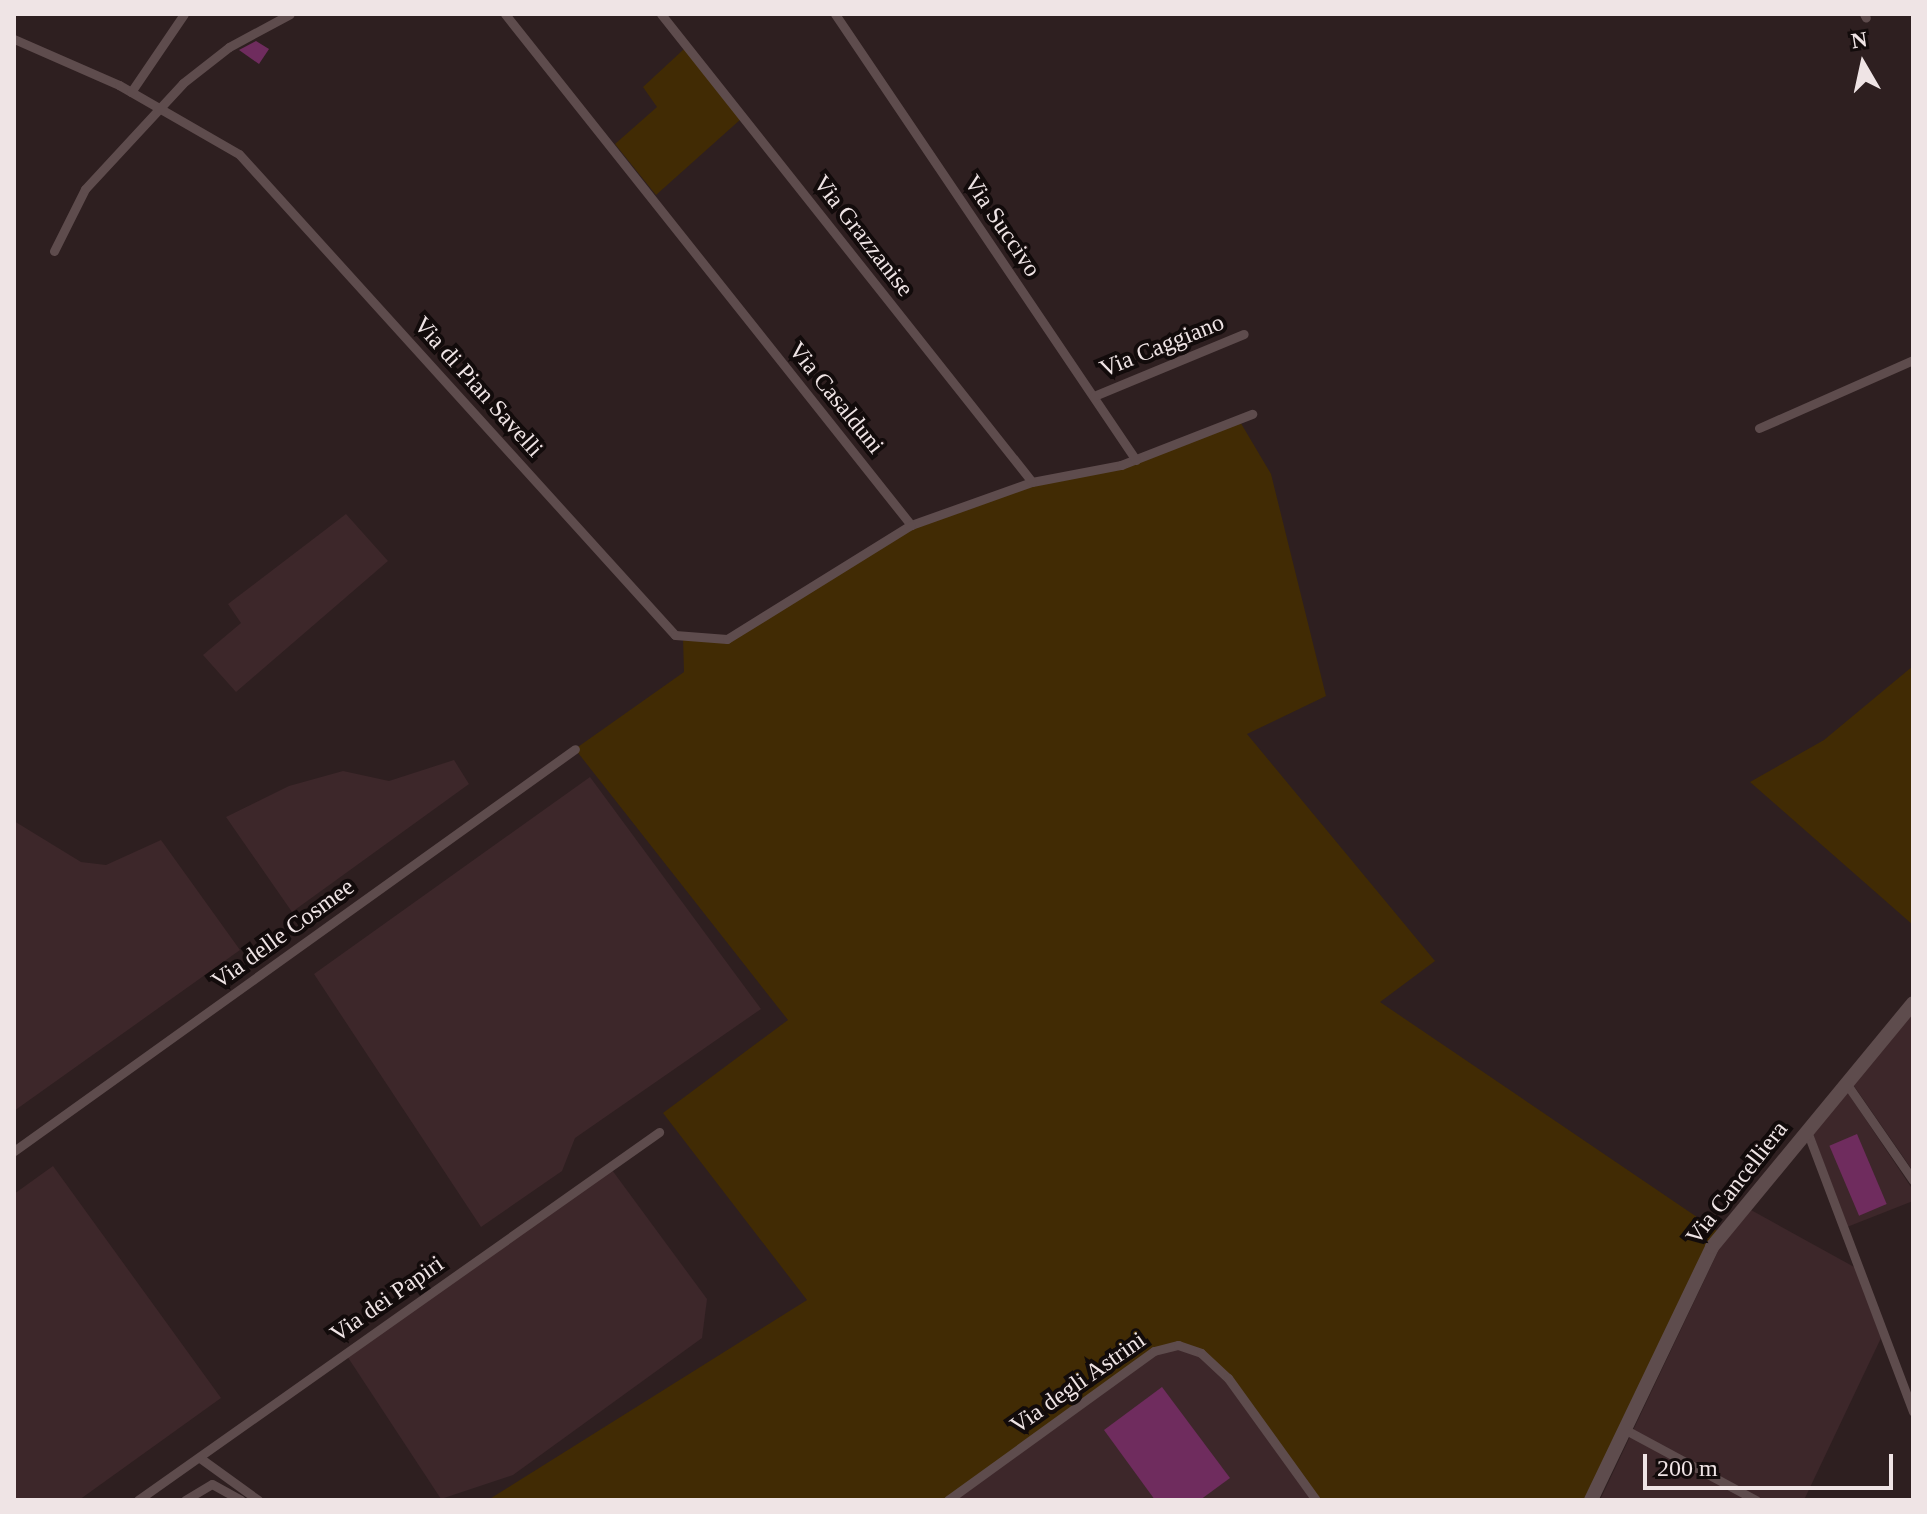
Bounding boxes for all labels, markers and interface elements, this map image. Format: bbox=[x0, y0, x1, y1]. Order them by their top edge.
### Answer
north arrow bbox=[1823, 24, 1903, 104]
text: N bbox=[1849, 26, 1869, 53]
street label: Via Grazzanise bbox=[807, 170, 919, 302]
street label: Via Succivo bbox=[957, 170, 1047, 282]
street label: Via Caggiano bbox=[1096, 308, 1228, 384]
street label: Via di Pian Savelli bbox=[407, 311, 549, 463]
street label: Via Casalduni bbox=[782, 336, 890, 460]
street label: Via delle Cosmee bbox=[206, 873, 360, 995]
street label: Via Cancelliera bbox=[1680, 1116, 1794, 1250]
street label: Via dei Papiri bbox=[325, 1249, 449, 1349]
street label: Via degli Astrini bbox=[1004, 1325, 1152, 1441]
scale bar bbox=[1647, 1438, 1897, 1488]
text: 200 m bbox=[1657, 1455, 1718, 1481]

